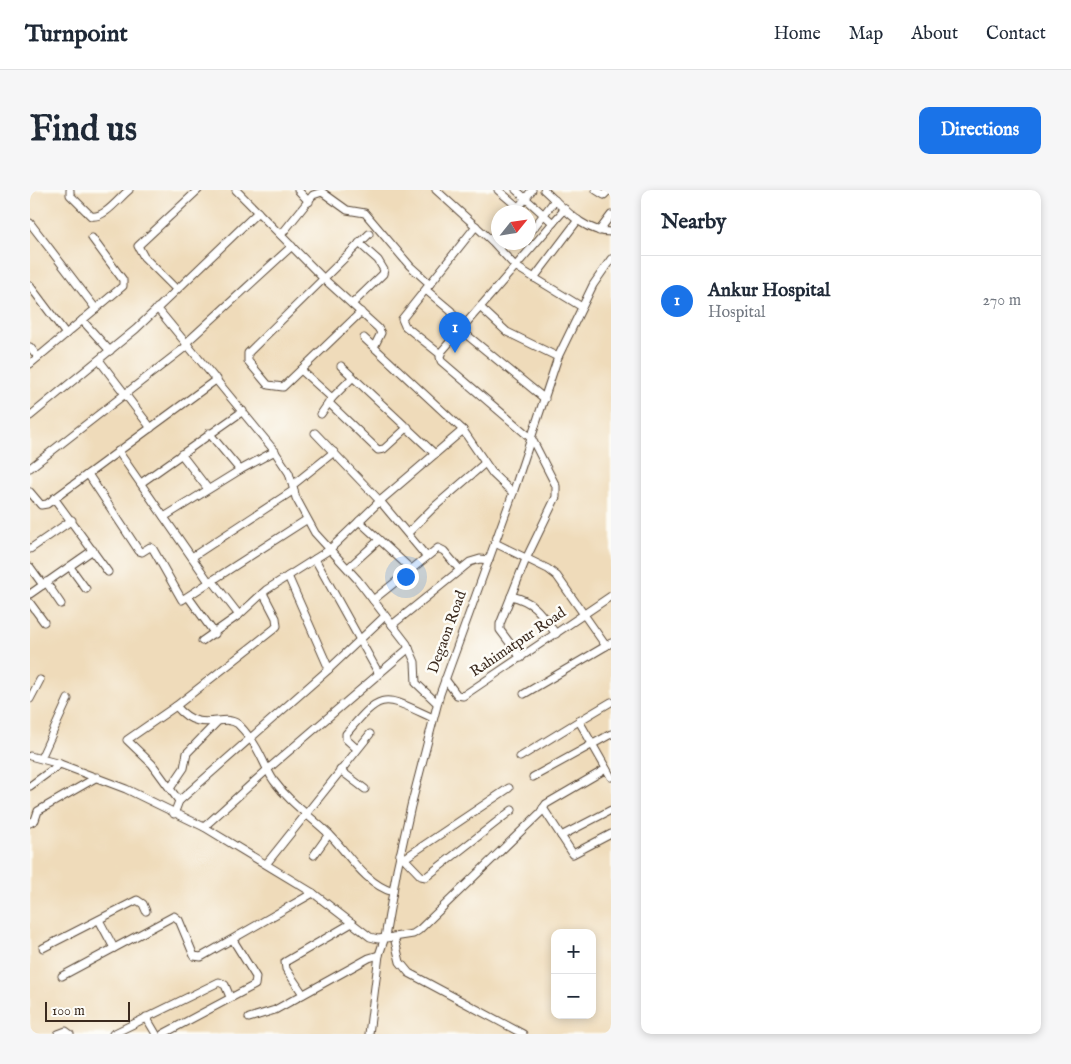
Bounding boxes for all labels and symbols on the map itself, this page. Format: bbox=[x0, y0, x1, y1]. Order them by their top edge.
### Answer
north arrow bbox=[491, 205, 536, 250]
pin: 1 bbox=[439, 312, 471, 353]
your location bbox=[393, 564, 419, 590]
street label: Degaon Road bbox=[423, 587, 471, 676]
street label: Rahimatpur Road bbox=[466, 602, 570, 681]
scale bar bbox=[45, 999, 130, 1022]

